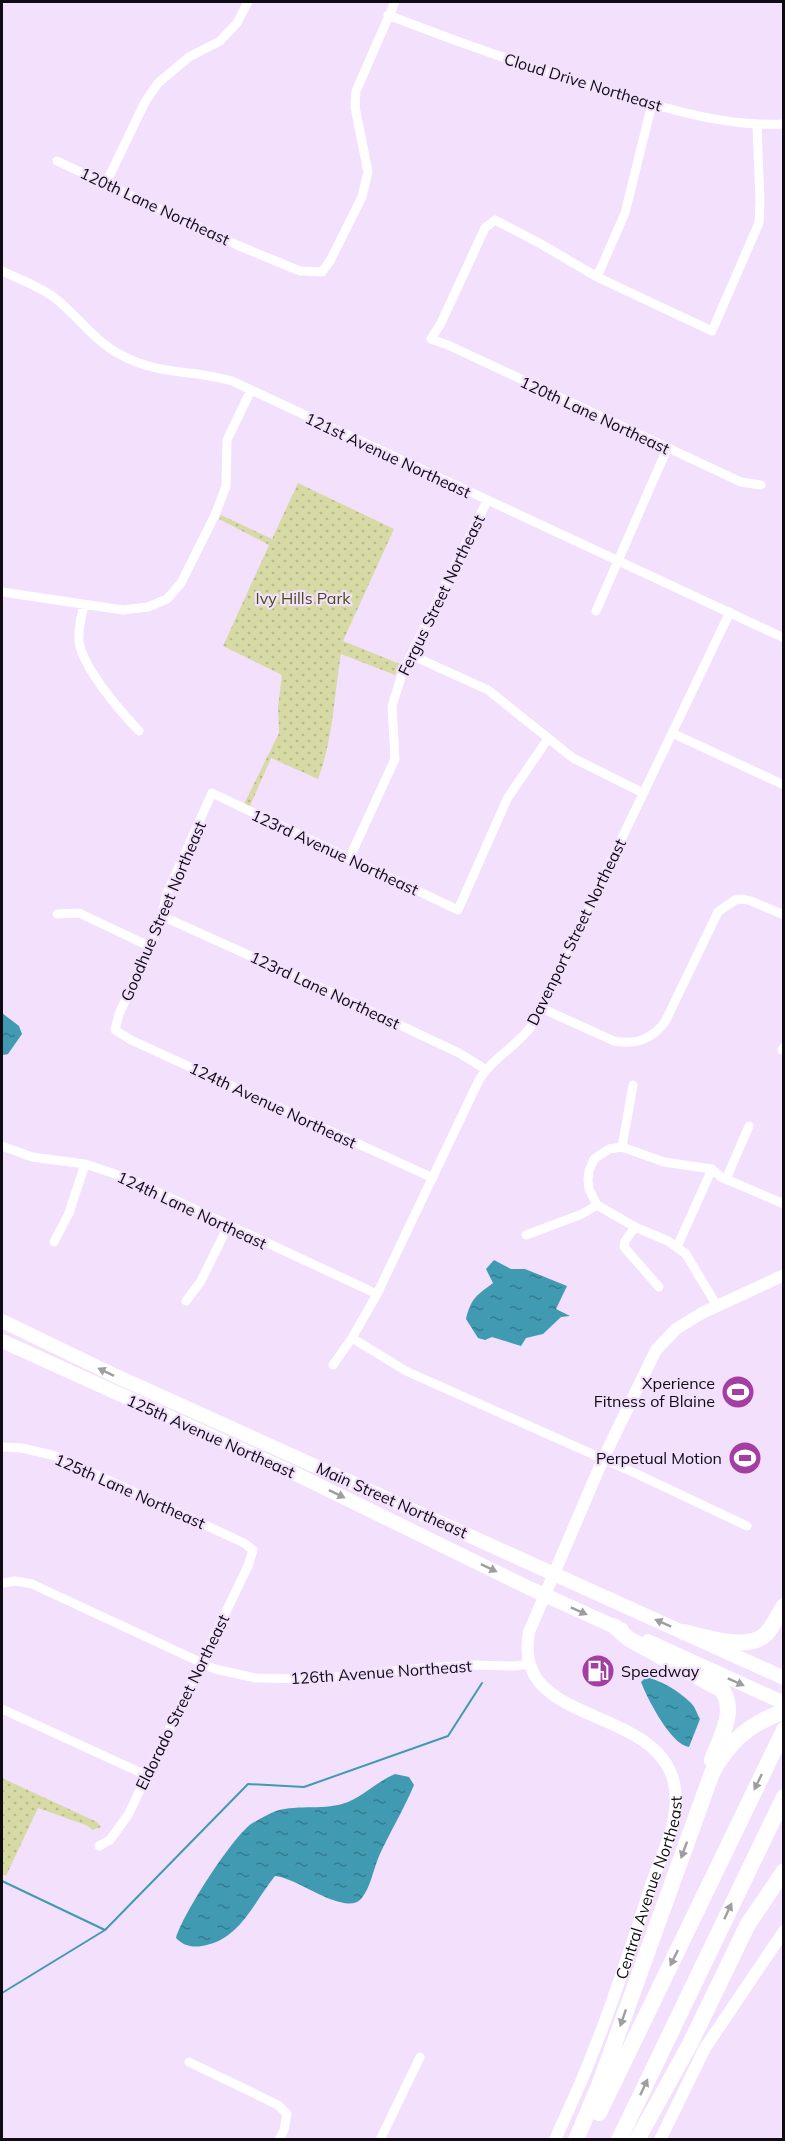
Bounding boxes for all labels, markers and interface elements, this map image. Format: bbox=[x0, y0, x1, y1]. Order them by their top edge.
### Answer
street label: Cloud Drive Northeast bbox=[502, 48, 665, 116]
street label: 120th Lane Northeast bbox=[77, 163, 233, 250]
street label: 120th Lane Northeast bbox=[517, 372, 673, 459]
street label: 121st Avenue Northeast bbox=[302, 408, 474, 502]
street label: Fergus Street Northeast bbox=[393, 511, 489, 679]
park label: Ivy Hills Park bbox=[256, 588, 351, 608]
street label: 123rd Avenue Northeast bbox=[248, 804, 422, 900]
street label: Goodhue Street Northeast bbox=[116, 818, 210, 1004]
street label: Davenport Street Northeast bbox=[522, 835, 630, 1029]
street label: 123rd Lane Northeast bbox=[247, 947, 403, 1034]
street label: 124th Avenue Northeast bbox=[186, 1057, 360, 1153]
street label: 124th Lane Northeast bbox=[114, 1167, 270, 1254]
one-way arrow bbox=[98, 1367, 115, 1376]
place label: Xperience Fitness of Blaine bbox=[594, 1373, 715, 1411]
sports icon: Xperience Fitness of Blaine bbox=[720, 1374, 756, 1410]
street label: 125th Avenue Northeast bbox=[124, 1390, 299, 1482]
sports icon: Perpetual Motion bbox=[727, 1440, 763, 1476]
place label: Perpetual Motion bbox=[596, 1448, 722, 1468]
street label: 125th Lane Northeast bbox=[52, 1449, 209, 1533]
street label: Main Street Northeast bbox=[313, 1458, 471, 1542]
one-way arrow bbox=[329, 1489, 346, 1498]
one-way arrow bbox=[480, 1563, 497, 1573]
one-way arrow bbox=[570, 1606, 588, 1616]
street label: Eldorado Street Northeast bbox=[131, 1611, 233, 1793]
one-way arrow bbox=[653, 1618, 671, 1628]
fuel station icon: Speedway bbox=[580, 1653, 616, 1689]
street label: 126th Avenue Northeast bbox=[290, 1656, 473, 1688]
place label: Speedway bbox=[621, 1661, 700, 1681]
one-way arrow bbox=[727, 1677, 745, 1687]
one-way arrow bbox=[754, 1774, 763, 1791]
street label: Central Avenue Northeast bbox=[611, 1795, 686, 1982]
one-way arrow bbox=[678, 1841, 688, 1859]
one-way arrow bbox=[723, 1902, 732, 1919]
one-way arrow bbox=[669, 1950, 679, 1967]
one-way arrow bbox=[617, 2009, 627, 2027]
one-way arrow bbox=[640, 2078, 649, 2095]

